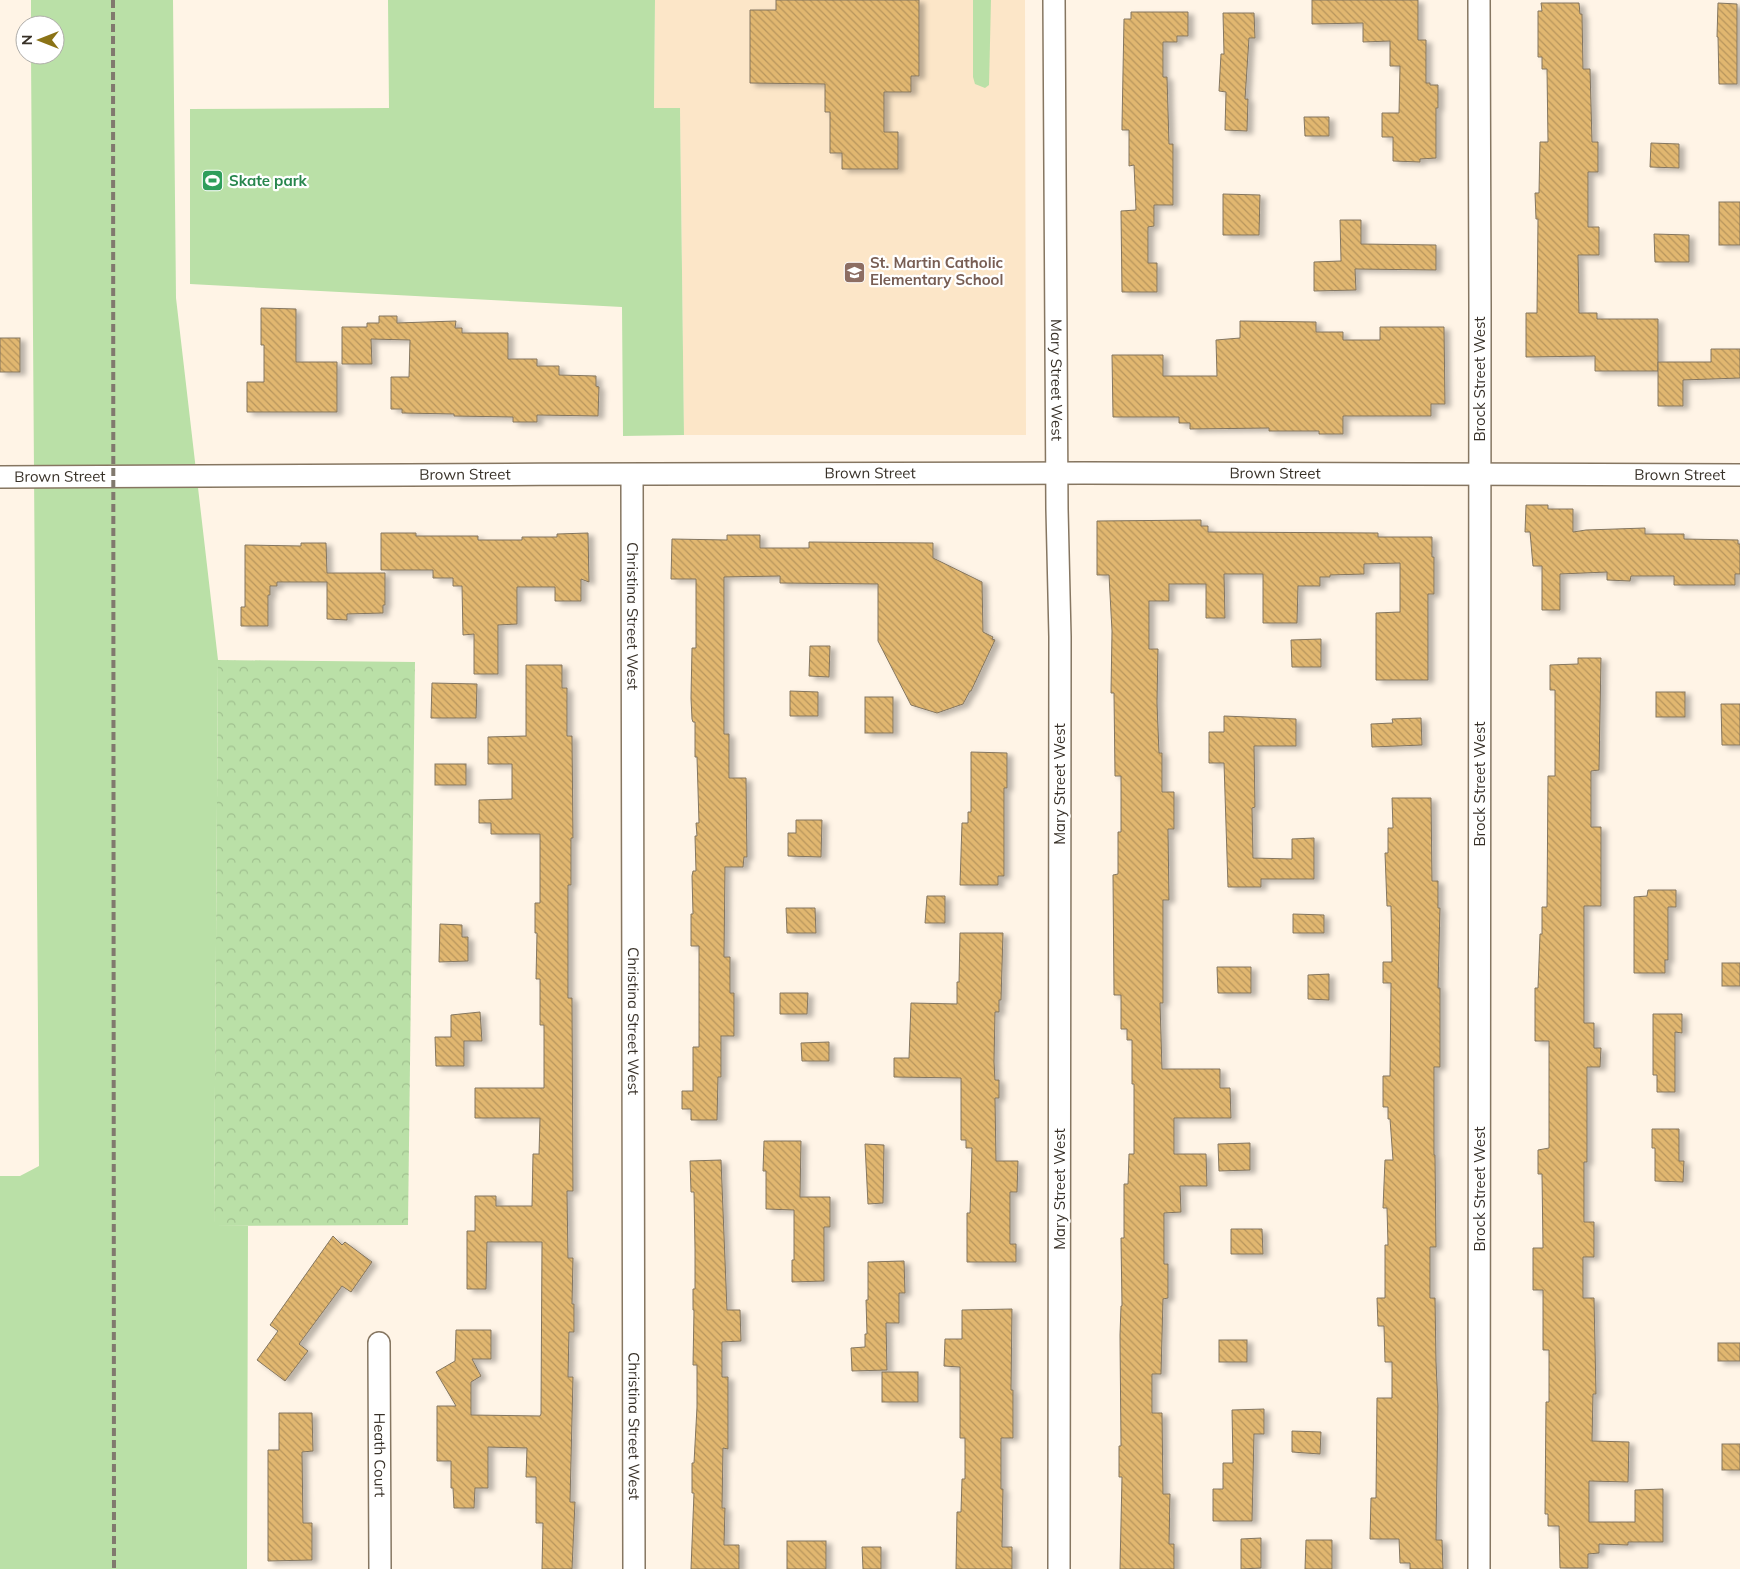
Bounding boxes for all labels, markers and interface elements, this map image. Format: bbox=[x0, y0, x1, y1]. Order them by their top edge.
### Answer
north arrow bbox=[15, 15, 65, 65]
text: N bbox=[18, 35, 36, 45]
sports icon: Skate park bbox=[201, 169, 225, 193]
place label: Skate park bbox=[229, 171, 308, 190]
place label: St. Martin Catholic Elementary School bbox=[870, 253, 1004, 289]
school or university icon: St. Martin Catholic Elementary School bbox=[842, 260, 866, 284]
street label: Brock Street West bbox=[1470, 316, 1489, 442]
street label: Mary Street West bbox=[1047, 319, 1067, 441]
street label: Brown Street bbox=[824, 463, 916, 482]
street label: Brown Street bbox=[1229, 463, 1321, 483]
street label: Brown Street bbox=[419, 464, 511, 484]
street label: Brown Street bbox=[1634, 465, 1726, 484]
street label: Brown Street bbox=[14, 466, 106, 486]
street label: Christina Street West bbox=[623, 542, 642, 690]
street label: Brock Street West bbox=[1470, 721, 1489, 847]
street label: Mary Street West bbox=[1050, 723, 1069, 845]
street label: Christina Street West bbox=[624, 947, 643, 1095]
street label: Brock Street West bbox=[1470, 1126, 1489, 1252]
street label: Mary Street West bbox=[1050, 1128, 1069, 1250]
street label: Christina Street West bbox=[625, 1352, 644, 1500]
street label: Heath Court bbox=[370, 1413, 390, 1497]

